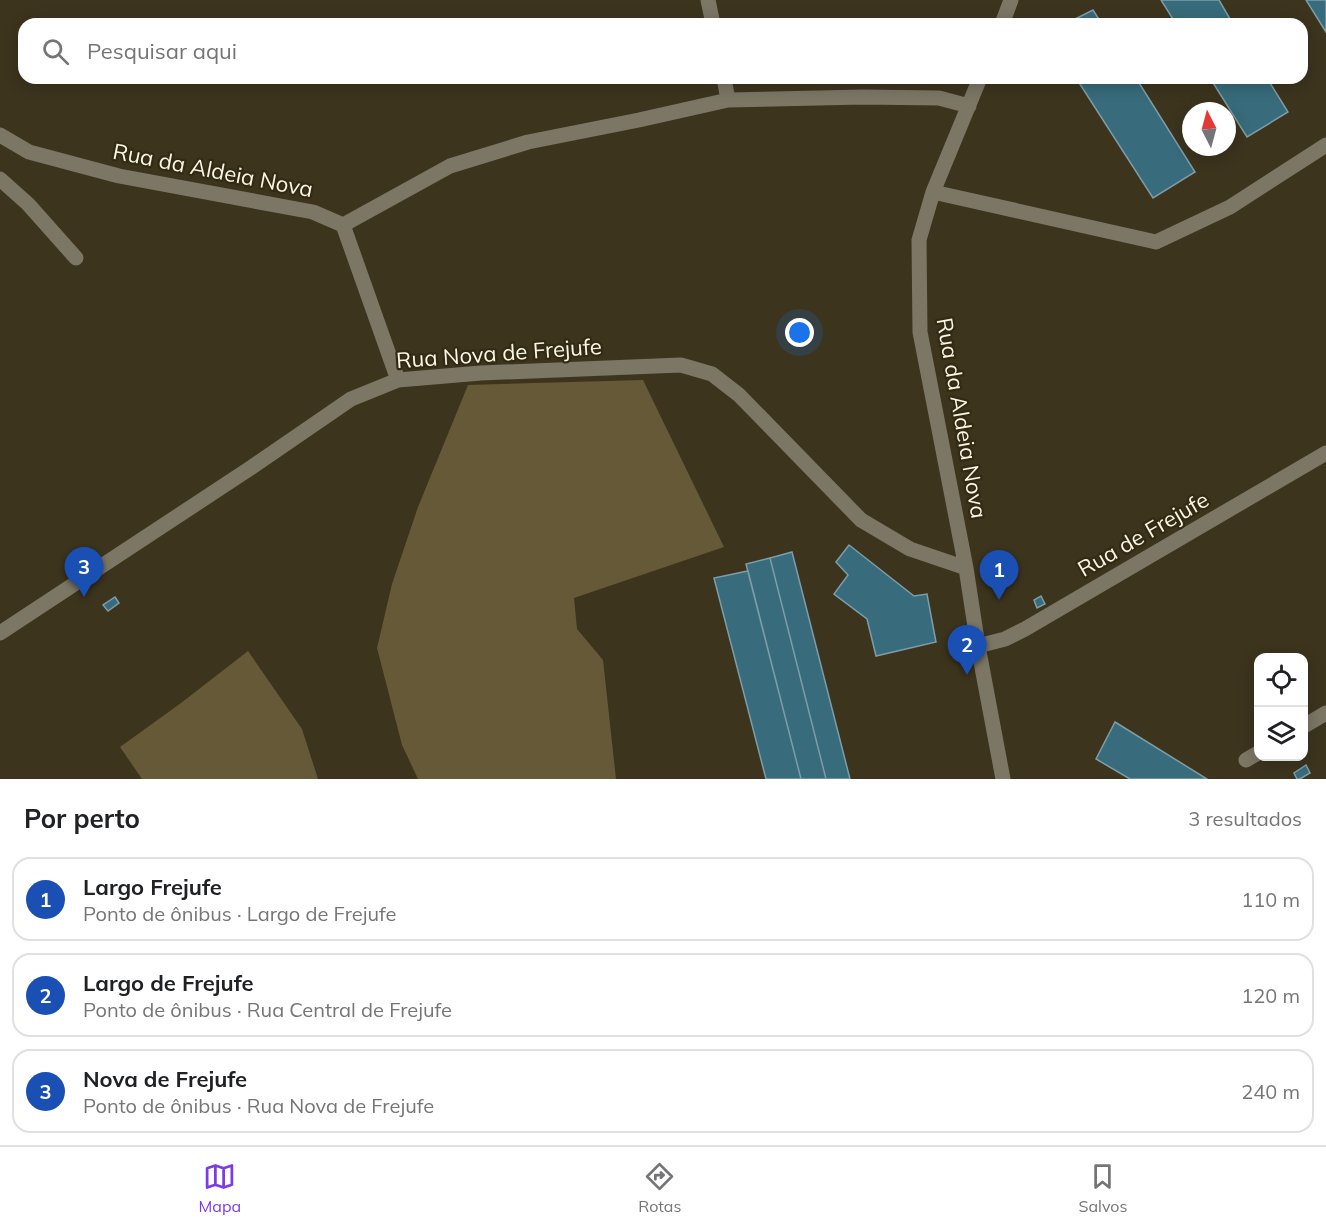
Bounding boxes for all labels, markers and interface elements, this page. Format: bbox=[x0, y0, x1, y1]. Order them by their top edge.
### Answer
search box bbox=[18, 18, 1308, 84]
icon: search bbox=[39, 35, 72, 68]
text: Pesquisar aqui bbox=[87, 37, 237, 65]
north arrow bbox=[1182, 102, 1236, 156]
street label: Rua da Aldeia Nova bbox=[111, 137, 315, 203]
street label: Rua da Aldeia Nova bbox=[931, 315, 993, 521]
your location bbox=[785, 318, 814, 347]
street label: Rua Nova de Frejufe bbox=[395, 332, 603, 374]
street label: Rua de Frejufe bbox=[1072, 485, 1214, 583]
pin: 3 bbox=[64, 548, 104, 597]
pin: 1 bbox=[980, 550, 1018, 600]
pin: 2 bbox=[948, 626, 986, 675]
map controls bbox=[1254, 653, 1308, 761]
button: locate bbox=[1254, 653, 1308, 707]
button: layers bbox=[1254, 707, 1308, 761]
text: Por perto bbox=[24, 802, 140, 835]
text: 3 resultados bbox=[1188, 806, 1302, 831]
text: Largo Frejufe bbox=[83, 873, 222, 901]
text: 1 bbox=[40, 887, 52, 912]
text: 110 m bbox=[1241, 887, 1300, 912]
text: Ponto de ônibus · Largo de Frejufe bbox=[83, 901, 396, 926]
text: Largo de Frejufe bbox=[83, 969, 254, 997]
text: 2 bbox=[40, 983, 52, 1008]
text: 120 m bbox=[1241, 983, 1300, 1008]
text: Ponto de ônibus · Rua Central de Frejufe bbox=[83, 997, 452, 1022]
text: Nova de Frejufe bbox=[83, 1065, 247, 1093]
text: 3 bbox=[40, 1079, 52, 1104]
text: 240 m bbox=[1241, 1079, 1300, 1104]
text: Ponto de ônibus · Rua Nova de Frejufe bbox=[83, 1093, 434, 1118]
tab: Mapa bbox=[199, 1160, 241, 1216]
tab: Rotas bbox=[638, 1160, 681, 1216]
tab: Salvos bbox=[1079, 1160, 1127, 1216]

